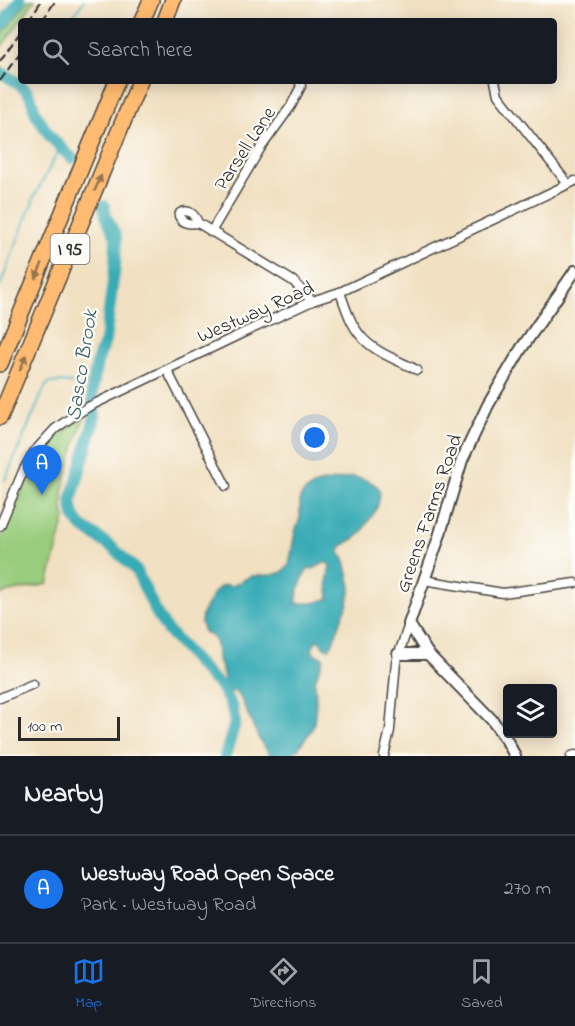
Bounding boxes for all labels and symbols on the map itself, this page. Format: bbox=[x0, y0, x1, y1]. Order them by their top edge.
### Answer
street label: Parsell Lane bbox=[208, 101, 284, 197]
one-way arrow bbox=[93, 173, 103, 191]
road number: I 95 bbox=[50, 234, 90, 264]
one-way arrow bbox=[34, 262, 44, 280]
street label: Westway Road bbox=[193, 275, 319, 352]
water label: Sasco Brook bbox=[59, 307, 107, 423]
one-way arrow bbox=[18, 354, 27, 371]
your location bbox=[300, 423, 329, 452]
street label: Greens Farms Road bbox=[390, 431, 471, 597]
pin: A bbox=[22, 446, 62, 495]
scale bar bbox=[18, 714, 120, 742]

